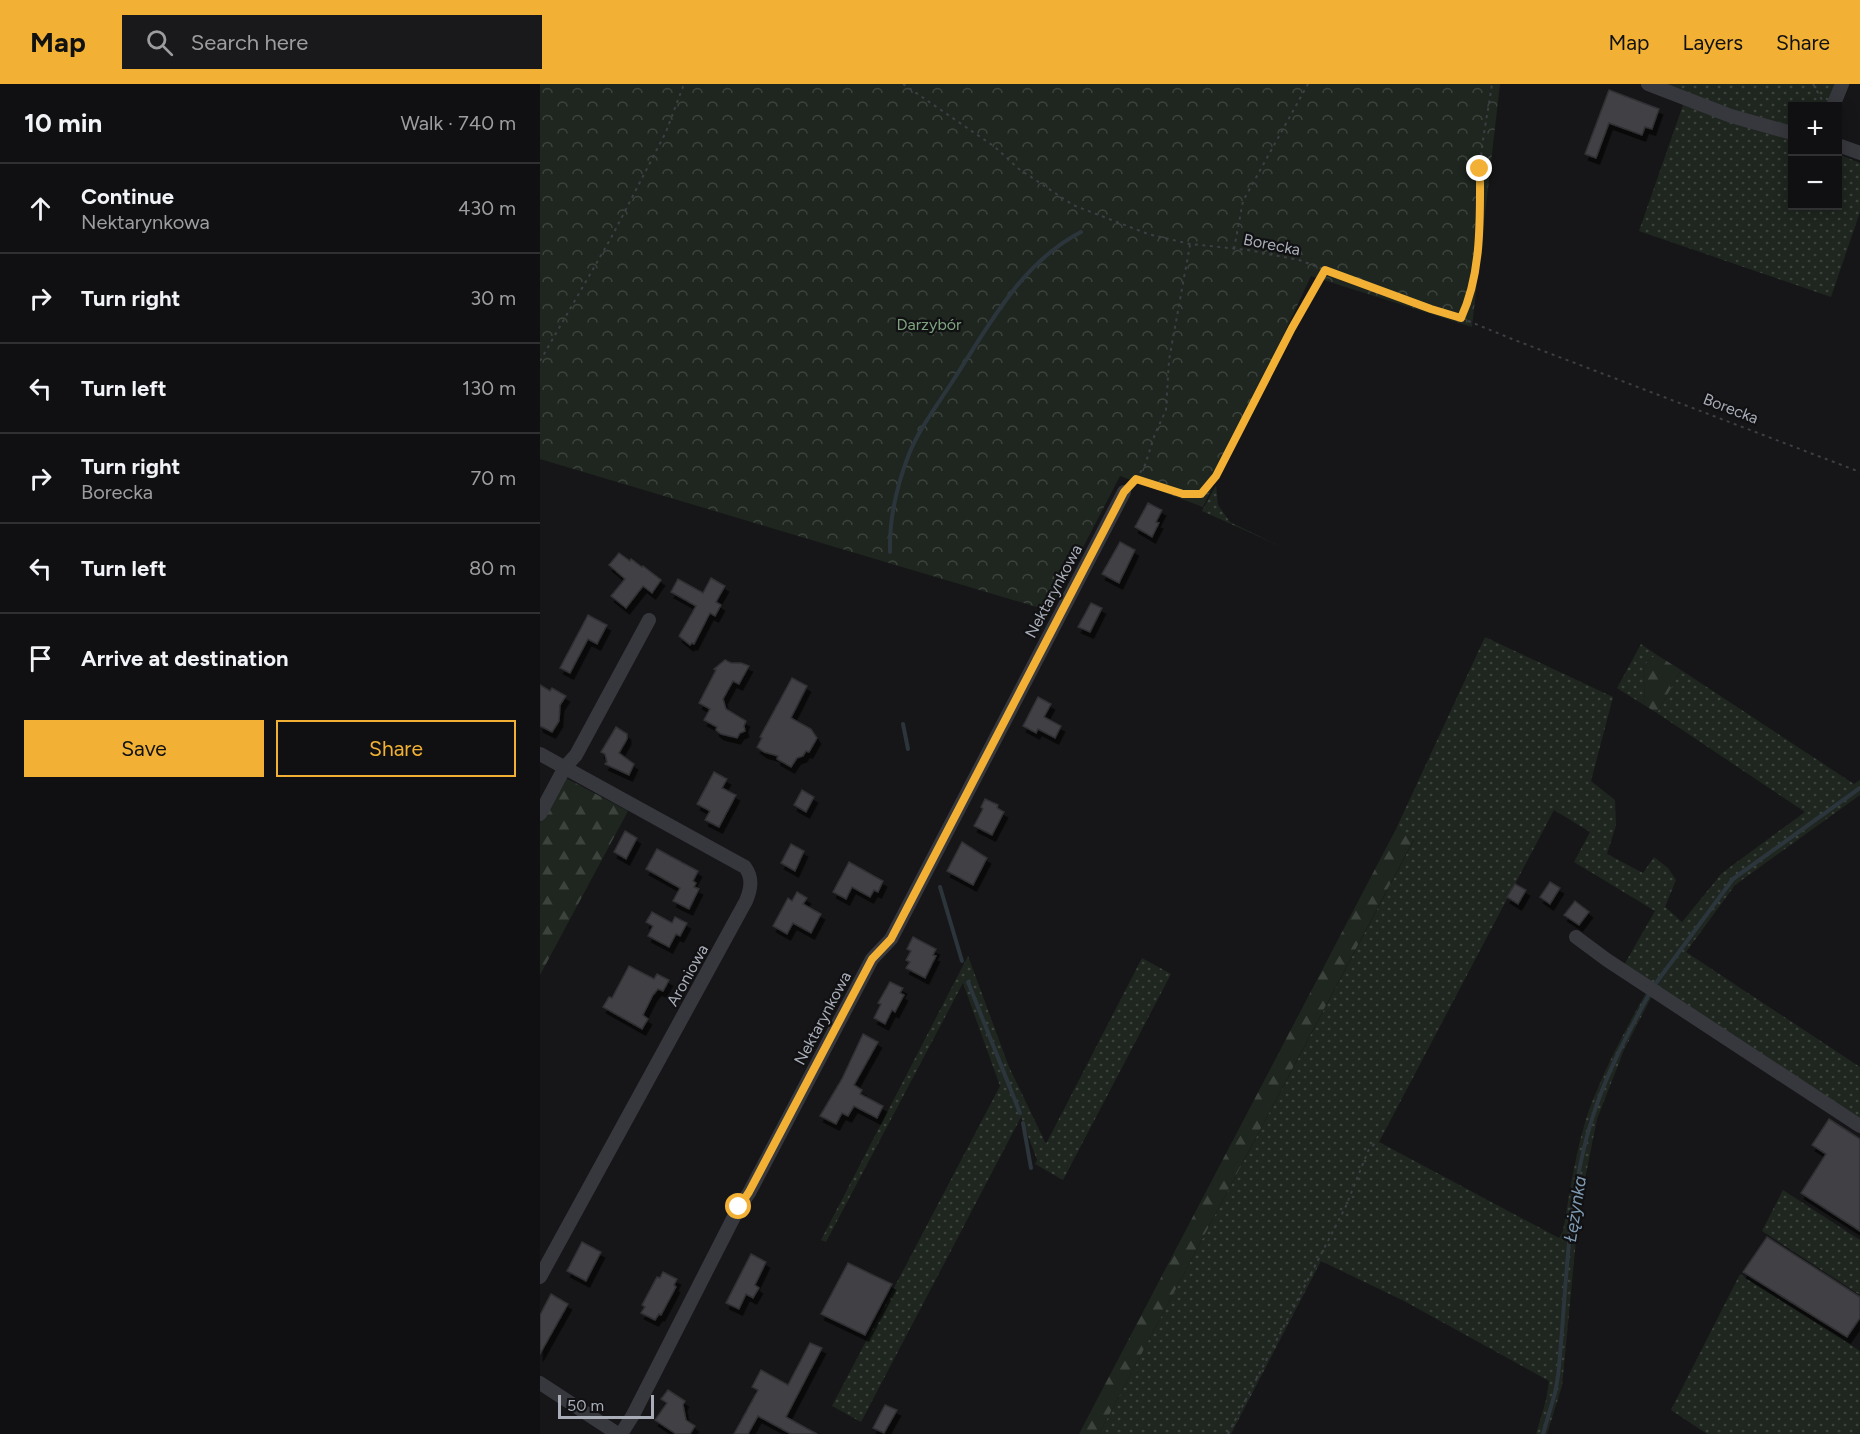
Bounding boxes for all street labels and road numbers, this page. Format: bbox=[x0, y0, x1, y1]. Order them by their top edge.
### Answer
street label: Borecka bbox=[1242, 230, 1302, 259]
street label: Borecka bbox=[1701, 389, 1761, 428]
street label: Nektarynkowa bbox=[1021, 541, 1086, 641]
street label: Aroniowa bbox=[663, 941, 712, 1009]
street label: Nektarynkowa bbox=[790, 968, 855, 1068]

